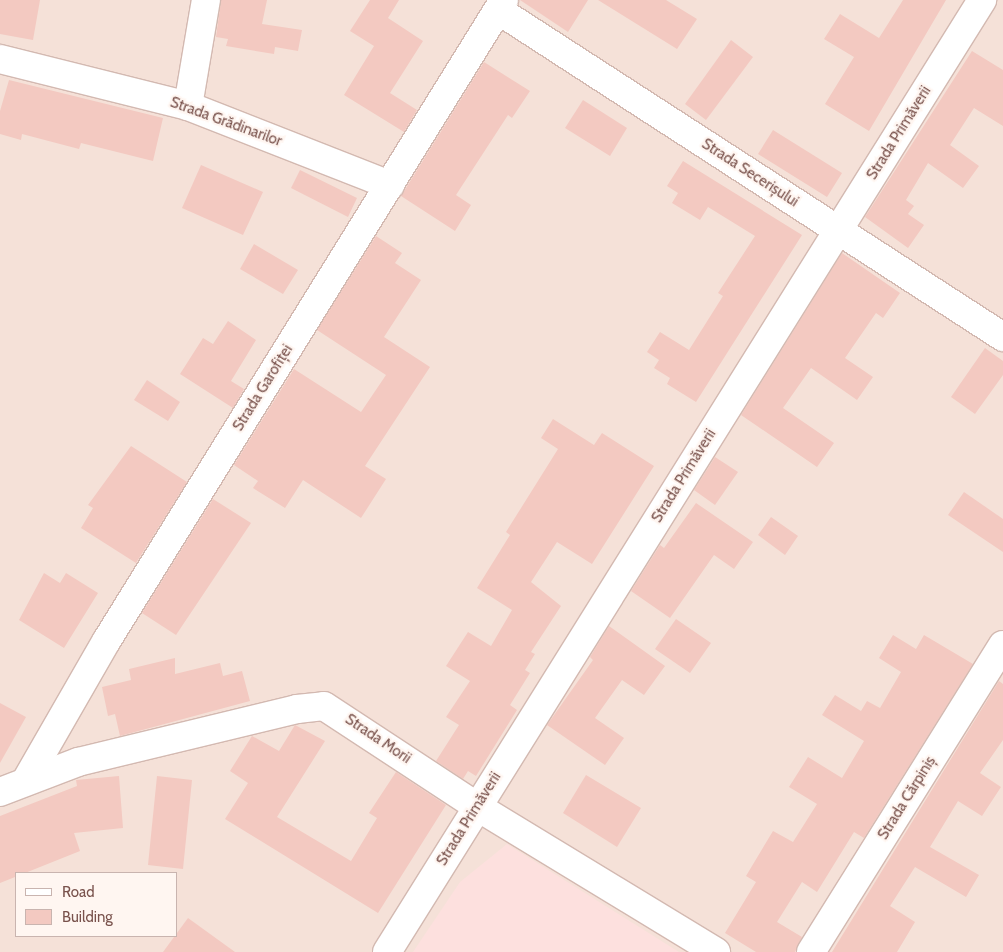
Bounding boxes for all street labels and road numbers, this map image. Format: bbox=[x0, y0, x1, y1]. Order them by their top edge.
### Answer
street label: Strada Primăverii bbox=[863, 83, 935, 183]
street label: Strada Grădinarilor bbox=[168, 93, 284, 151]
street label: Strada Secerișului bbox=[698, 135, 802, 211]
street label: Strada Garofiței bbox=[229, 342, 297, 434]
street label: Strada Primăverii bbox=[648, 426, 720, 526]
street label: Strada Morii bbox=[342, 710, 414, 768]
street label: Strada Cărpiniș bbox=[874, 753, 940, 843]
street label: Strada Primăverii bbox=[433, 769, 505, 869]

